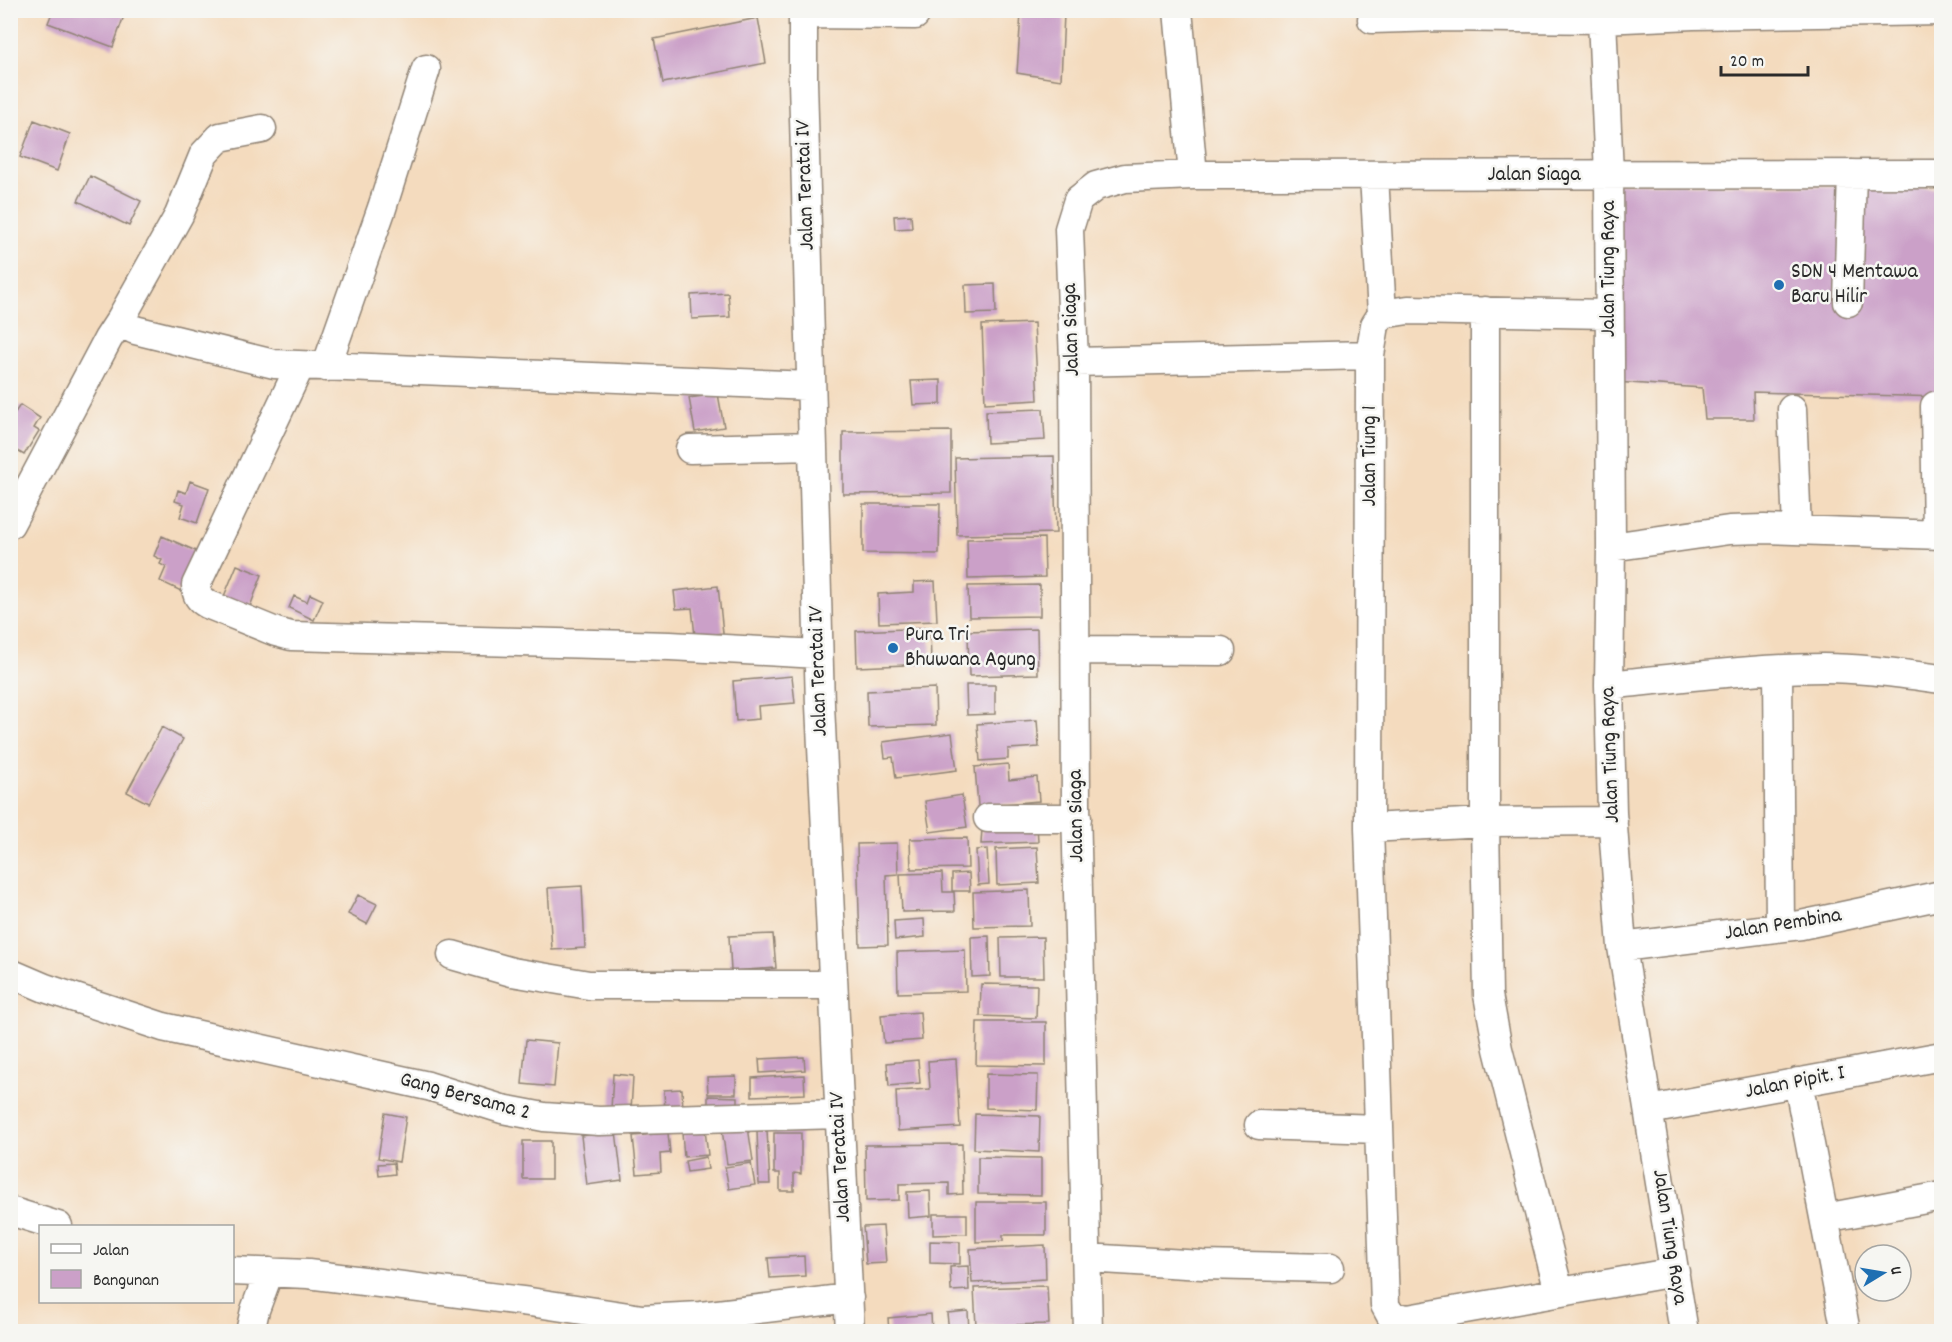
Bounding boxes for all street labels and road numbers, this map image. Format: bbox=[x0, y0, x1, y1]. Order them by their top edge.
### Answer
street label: Jalan Teratai IV bbox=[788, 119, 824, 251]
street label: Jalan Siaga bbox=[1487, 160, 1581, 191]
street label: Jalan Tiung Raya bbox=[1594, 200, 1625, 337]
street label: Jalan Siaga bbox=[1055, 282, 1089, 377]
street label: Jalan Tiung 1 bbox=[1355, 405, 1386, 507]
street label: Jalan Teratai IV bbox=[801, 605, 837, 737]
street label: Jalan Tiung Raya bbox=[1593, 686, 1629, 824]
street label: Jalan Siaga bbox=[1061, 769, 1093, 863]
street label: Jalan Pembina bbox=[1722, 900, 1844, 950]
street label: Jalan Pipit. I bbox=[1743, 1058, 1848, 1108]
street label: Gang Bersama 2 bbox=[396, 1065, 534, 1129]
street label: Jalan Teratai IV bbox=[822, 1090, 860, 1223]
street label: Jalan Tiung Raya bbox=[1643, 1167, 1695, 1307]

